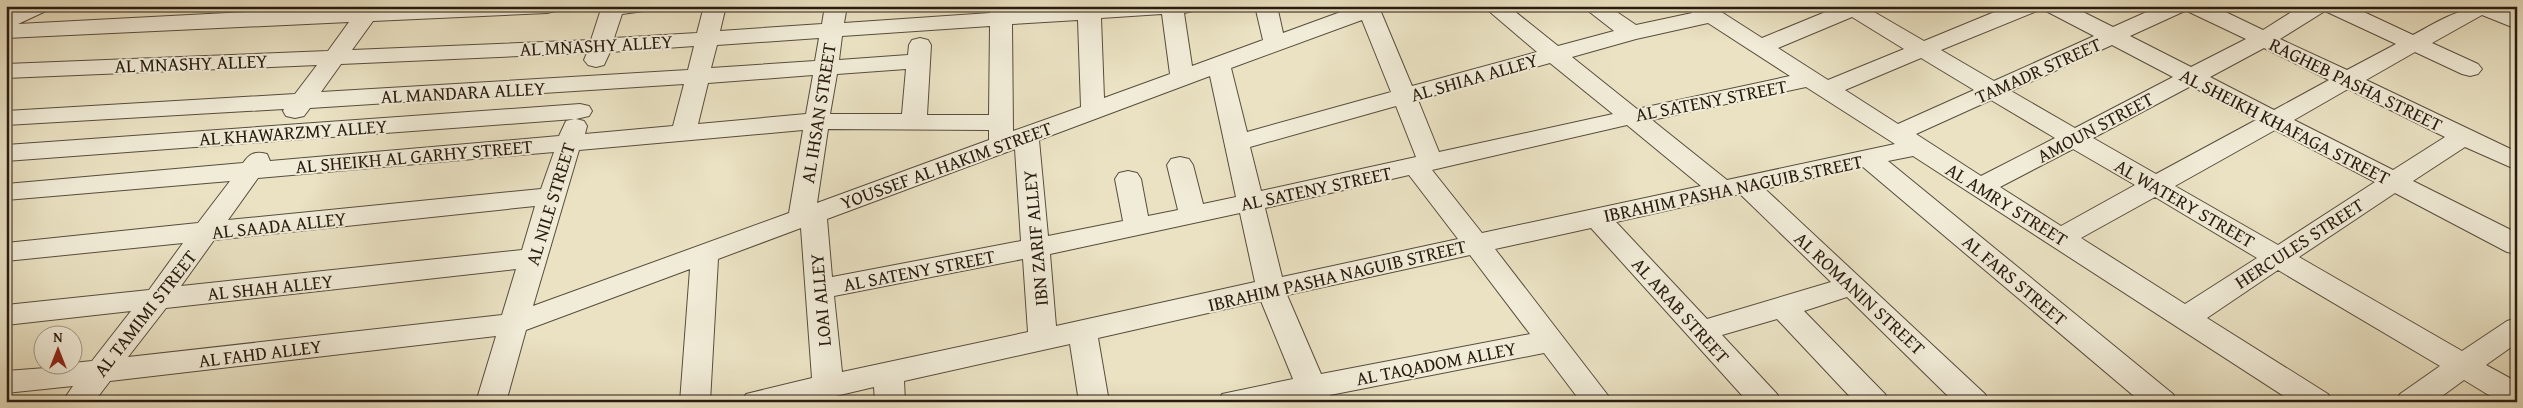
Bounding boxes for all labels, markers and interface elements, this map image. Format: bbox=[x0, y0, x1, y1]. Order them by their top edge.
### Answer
street label: AL MNASHY ALLEY bbox=[519, 27, 674, 63]
street label: TAMADR STREET bbox=[1970, 30, 2106, 110]
street label: RAGHEB PASHA STREET bbox=[2265, 30, 2448, 138]
street label: AL IHSAN STREET bbox=[793, 41, 843, 185]
street label: AL SHIAA ALLEY bbox=[1407, 45, 1541, 109]
street label: AL MNASHY ALLEY bbox=[114, 46, 269, 80]
street label: AL SHEIKH KHAFAGA STREET bbox=[2175, 61, 2395, 191]
street label: AL SATENY STREET bbox=[1633, 72, 1790, 128]
street label: AL MANDARA ALLEY bbox=[380, 74, 547, 110]
street label: AMOUN STREET bbox=[2032, 84, 2159, 170]
street label: AL KHAWARZMY ALLEY bbox=[198, 111, 389, 153]
street label: YOUSSEF AL HAKIM STREET bbox=[836, 114, 1056, 216]
street label: AL SHEIKH AL GARHY STREET bbox=[294, 132, 534, 180]
street label: AL NILE STREET bbox=[518, 139, 582, 269]
street label: IBRAHIM PASHA NAGUIB STREET bbox=[1601, 147, 1866, 229]
street label: AL WATERY STREET bbox=[2110, 151, 2261, 255]
street label: AL AMRY STREET bbox=[1940, 155, 2074, 253]
street label: AL SATENY STREET bbox=[1238, 158, 1394, 218]
street label: IBN ZARIF ALLEY bbox=[1015, 168, 1055, 307]
street label: HERCULES STREET bbox=[2229, 190, 2369, 295]
street label: AL SAADA ALLEY bbox=[210, 204, 348, 246]
street label: AL ROMANIN STREET bbox=[1788, 225, 1932, 362]
street label: AL FARS STREET bbox=[1956, 228, 2074, 333]
street label: IBRAHIM PASHA NAGUIB STREET bbox=[1205, 232, 1469, 318]
street label: AL SATENY STREET bbox=[841, 242, 998, 298]
street label: AL TAMIMI STREET bbox=[87, 244, 204, 382]
street label: AL ARAB STREET bbox=[1626, 251, 1737, 370]
street label: LOAI ALLEY bbox=[802, 252, 838, 347]
street label: AL SHAH ALLEY bbox=[206, 266, 335, 308]
north arrow bbox=[32, 326, 82, 376]
text: N bbox=[53, 327, 63, 347]
street label: AL FAHD ALLEY bbox=[197, 331, 324, 374]
street label: AL TAQADOM ALLEY bbox=[1353, 334, 1519, 392]

